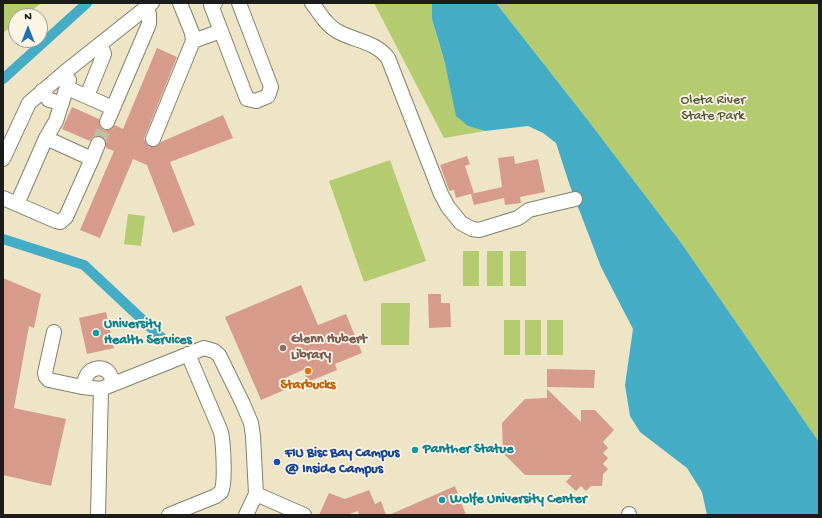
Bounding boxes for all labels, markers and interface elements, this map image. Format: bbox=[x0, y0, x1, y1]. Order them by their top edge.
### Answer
north arrow bbox=[8, 8, 48, 48]
text: N bbox=[24, 11, 32, 23]
park label: Oleta River State Park bbox=[681, 93, 745, 126]
place label: University Health Services bbox=[104, 317, 192, 350]
marker: University Health Services bbox=[91, 328, 101, 338]
place label: Glenn Hubert Library bbox=[291, 332, 367, 364]
marker: Glenn Hubert Library bbox=[278, 343, 288, 353]
marker: Starbucks bbox=[303, 366, 313, 376]
place label: Starbucks bbox=[280, 378, 336, 394]
place label: Panther Statue bbox=[423, 442, 513, 458]
marker: Panther Statue bbox=[410, 445, 420, 455]
place label: FIU Bisc Bay Campus @ Inside Campus bbox=[285, 446, 399, 478]
marker: FIU Bisc Bay Campus @ Inside Campus bbox=[272, 457, 282, 467]
place label: Wolfe University Center bbox=[450, 492, 587, 508]
marker: Wolfe University Center bbox=[437, 495, 447, 505]

